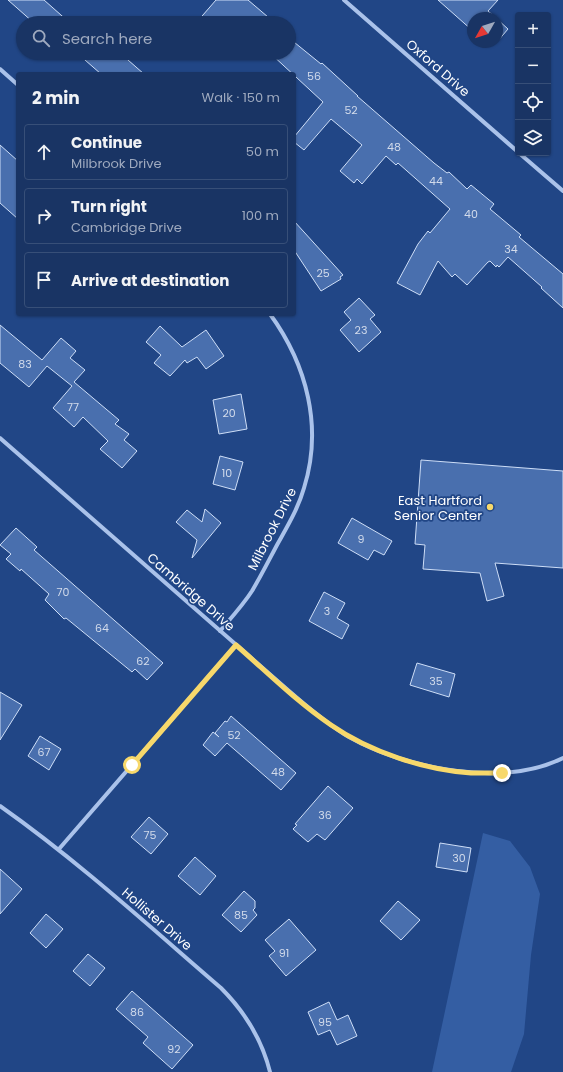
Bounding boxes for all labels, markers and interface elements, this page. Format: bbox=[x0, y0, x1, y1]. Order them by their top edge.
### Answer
north arrow bbox=[467, 12, 503, 48]
map controls bbox=[515, 12, 551, 156]
button: + bbox=[515, 12, 551, 48]
search box bbox=[16, 16, 296, 60]
icon: search bbox=[30, 27, 52, 49]
text: Search here bbox=[62, 28, 152, 49]
street label: Oxford Drive bbox=[402, 35, 474, 101]
button: − bbox=[515, 48, 551, 84]
house number: 56 bbox=[307, 68, 321, 84]
button: locate bbox=[515, 84, 551, 120]
text: 2 min bbox=[32, 86, 80, 110]
text: Walk · 150 m bbox=[202, 88, 280, 107]
house number: 52 bbox=[344, 102, 358, 118]
button: layers bbox=[515, 120, 551, 156]
text: Continue bbox=[71, 132, 142, 153]
house number: 48 bbox=[387, 139, 401, 155]
icon: ahead bbox=[33, 141, 55, 163]
text: 50 m bbox=[246, 142, 279, 161]
text: Milbrook Drive bbox=[71, 154, 162, 173]
house number: 44 bbox=[429, 173, 443, 189]
text: Turn right bbox=[71, 196, 147, 217]
icon: right bbox=[33, 205, 55, 227]
text: 100 m bbox=[242, 206, 279, 225]
house number: 40 bbox=[464, 206, 478, 222]
text: Cambridge Drive bbox=[71, 218, 182, 237]
house number: 34 bbox=[504, 241, 518, 257]
house number: 25 bbox=[316, 265, 330, 281]
icon: arrive bbox=[33, 269, 55, 291]
text: Arrive at destination bbox=[71, 270, 229, 291]
house number: 23 bbox=[355, 322, 367, 338]
house number: 83 bbox=[18, 356, 32, 372]
house number: 77 bbox=[67, 399, 79, 415]
house number: 20 bbox=[222, 405, 236, 421]
house number: 10 bbox=[222, 465, 232, 481]
street label: Milbrook Drive bbox=[243, 484, 301, 574]
place label: East Hartford Senior Center bbox=[394, 491, 482, 525]
marker: East Hartford Senior Center bbox=[485, 502, 495, 512]
house number: 9 bbox=[358, 531, 365, 547]
street label: Cambridge Drive bbox=[143, 549, 239, 635]
house number: 70 bbox=[57, 584, 70, 600]
house number: 3 bbox=[324, 603, 330, 619]
house number: 64 bbox=[95, 620, 109, 636]
house number: 62 bbox=[136, 653, 150, 669]
house number: 35 bbox=[429, 673, 443, 689]
house number: 52 bbox=[227, 727, 241, 743]
house number: 67 bbox=[38, 744, 51, 760]
route start bbox=[123, 756, 141, 774]
house number: 48 bbox=[271, 764, 285, 780]
route end bbox=[493, 764, 511, 782]
house number: 36 bbox=[318, 807, 332, 823]
house number: 75 bbox=[144, 827, 157, 843]
house number: 30 bbox=[452, 850, 466, 866]
street label: Hollister Drive bbox=[118, 883, 196, 955]
house number: 85 bbox=[234, 907, 248, 923]
house number: 91 bbox=[279, 945, 289, 961]
house number: 86 bbox=[130, 1004, 144, 1020]
house number: 95 bbox=[318, 1014, 332, 1030]
house number: 92 bbox=[167, 1041, 181, 1057]

